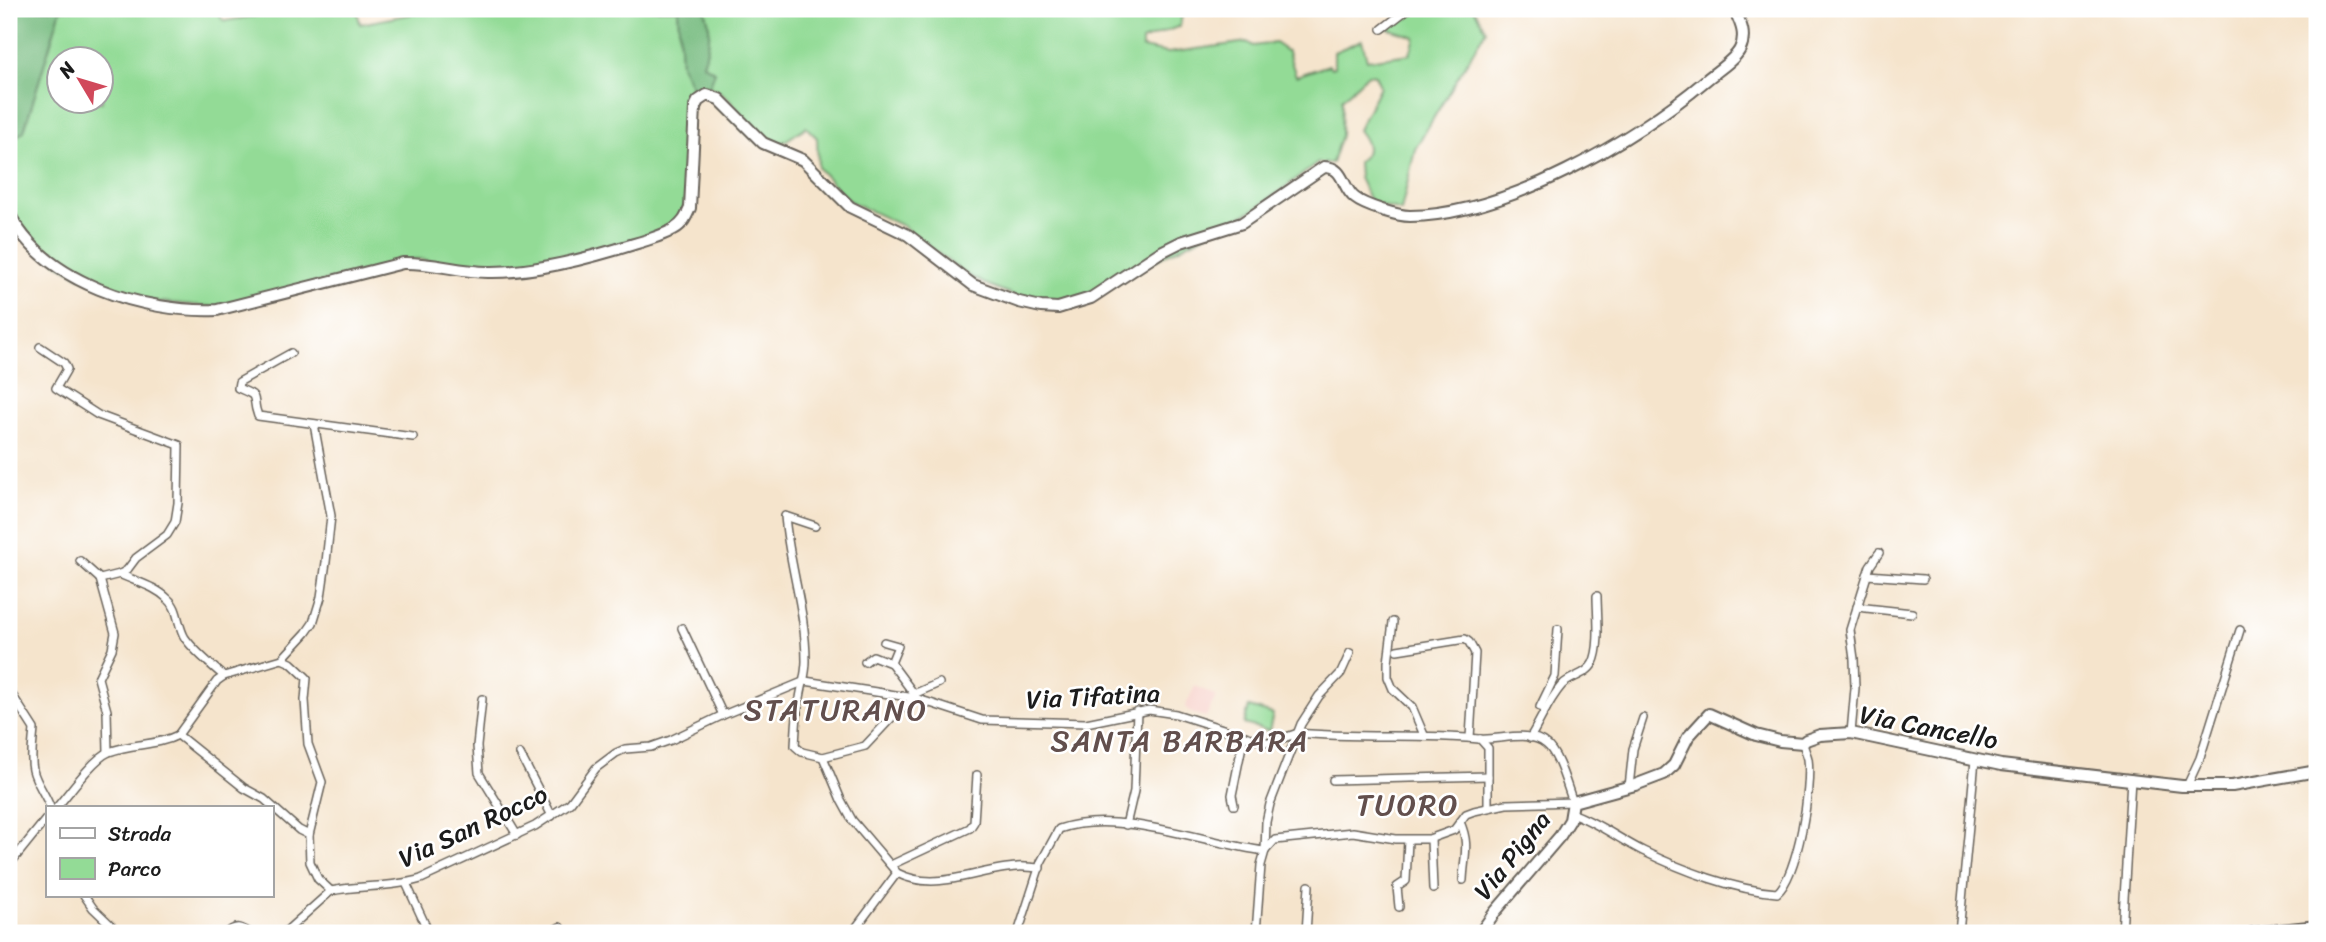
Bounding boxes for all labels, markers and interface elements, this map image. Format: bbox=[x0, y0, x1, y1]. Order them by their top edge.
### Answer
north arrow bbox=[46, 46, 116, 116]
text: N bbox=[49, 54, 85, 86]
street label: Via Tifatina bbox=[1025, 670, 1161, 722]
district label: STATURANO bbox=[744, 683, 928, 737]
street label: Via Cancello bbox=[1856, 691, 2002, 763]
district label: SANTA BARBARA bbox=[1050, 714, 1310, 768]
street label: Via San Rocco bbox=[391, 771, 555, 881]
district label: TUORO bbox=[1356, 778, 1460, 832]
street label: Via Pigna bbox=[1461, 800, 1563, 910]
legend bbox=[46, 806, 273, 897]
text: Strada bbox=[108, 815, 172, 853]
text: Parco bbox=[108, 850, 161, 888]

